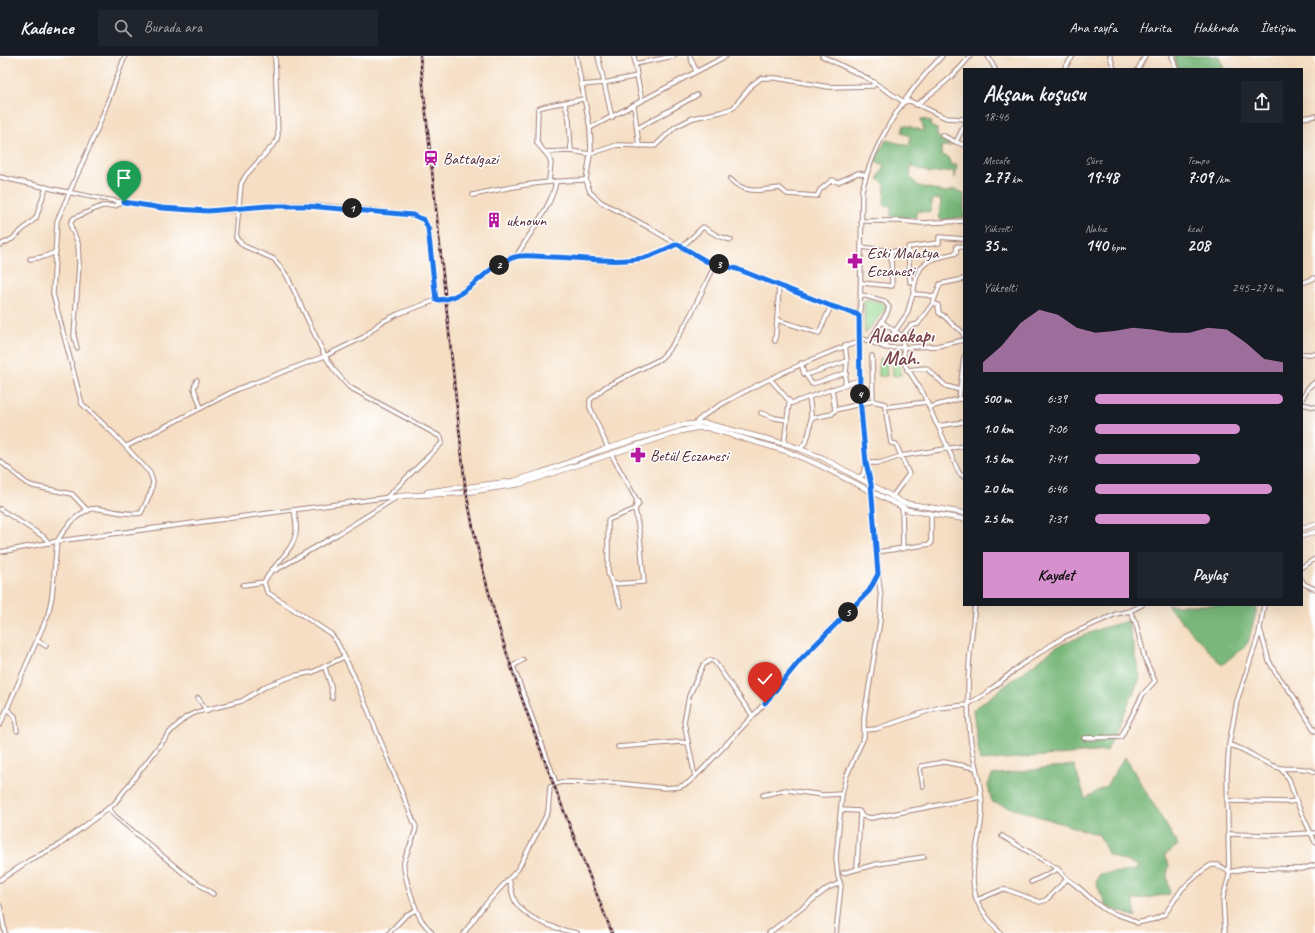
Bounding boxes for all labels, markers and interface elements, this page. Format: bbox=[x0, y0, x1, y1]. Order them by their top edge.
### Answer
search box bbox=[98, 10, 378, 46]
text: Kadence bbox=[20, 16, 74, 40]
icon: search bbox=[112, 17, 134, 39]
text: Burada ara bbox=[144, 18, 202, 37]
text: Ana sayfa bbox=[1070, 19, 1117, 36]
text: Harita bbox=[1139, 19, 1171, 36]
text: Hakkında bbox=[1193, 19, 1238, 36]
text: İletişim bbox=[1260, 19, 1295, 36]
text: Akşam koşusu bbox=[983, 80, 1085, 108]
button: share bbox=[1241, 81, 1283, 123]
text: 18:46 bbox=[983, 109, 1009, 125]
station icon: Battalgazi bbox=[422, 149, 440, 167]
place label: Battalgazi bbox=[443, 149, 500, 169]
text: Mesafe bbox=[983, 153, 1009, 167]
text: Süre bbox=[1085, 153, 1102, 167]
text: Tempo bbox=[1187, 153, 1209, 167]
pin bbox=[107, 161, 141, 202]
icon: arrive bbox=[113, 167, 135, 189]
text: 2.77 bbox=[983, 167, 1009, 188]
text: 19:48 bbox=[1085, 167, 1119, 188]
text: 7:09 bbox=[1187, 167, 1213, 188]
text: km bbox=[1009, 172, 1023, 186]
text: /km bbox=[1213, 172, 1230, 186]
pin: 1 bbox=[342, 198, 362, 218]
text: 1 bbox=[350, 201, 354, 215]
building icon: uknown bbox=[485, 211, 503, 229]
place label: uknown bbox=[506, 211, 547, 231]
text: Yükselti bbox=[983, 221, 1012, 235]
text: Nabız bbox=[1085, 221, 1107, 235]
text: kcal bbox=[1187, 221, 1202, 235]
text: 35 bbox=[983, 235, 998, 256]
text: 140 bbox=[1085, 235, 1108, 256]
text: 208 bbox=[1187, 235, 1210, 256]
text: m bbox=[998, 240, 1007, 254]
text: bpm bbox=[1108, 240, 1126, 254]
place label: Eski Malatya Eczanesi bbox=[867, 243, 940, 281]
pharmacy icon: Eski Malatya Eczanesi bbox=[846, 252, 864, 270]
pin: 3 bbox=[709, 254, 729, 274]
pin: 2 bbox=[489, 255, 509, 275]
text: 3 bbox=[717, 257, 721, 271]
text: 2 bbox=[497, 258, 501, 272]
text: Yükselti bbox=[983, 280, 1017, 296]
text: 245–274 m bbox=[1232, 280, 1283, 296]
district label: Alacakapı Mah. bbox=[868, 323, 935, 371]
pin: 4 bbox=[850, 384, 870, 404]
text: 4 bbox=[858, 387, 862, 401]
text: 500 m bbox=[983, 391, 1011, 407]
text: 6:39 bbox=[1047, 391, 1067, 407]
text: 1.0 km bbox=[983, 421, 1013, 437]
text: 7:06 bbox=[1047, 421, 1067, 437]
pharmacy icon: Betül Eczanesi bbox=[629, 446, 647, 464]
place label: Betül Eczanesi bbox=[650, 446, 730, 466]
text: 1.5 km bbox=[983, 451, 1013, 467]
text: 7:41 bbox=[1047, 451, 1067, 467]
text: 2.0 km bbox=[983, 481, 1013, 497]
text: 6:46 bbox=[1047, 481, 1067, 497]
text: 2.5 km bbox=[983, 511, 1013, 527]
text: 7:31 bbox=[1047, 511, 1067, 527]
button: Kaydet bbox=[983, 552, 1129, 598]
button: Paylaş bbox=[1137, 552, 1283, 598]
pin: 5 bbox=[838, 602, 858, 622]
text: 5 bbox=[846, 605, 850, 619]
pin bbox=[748, 662, 782, 703]
icon: check bbox=[754, 668, 776, 690]

